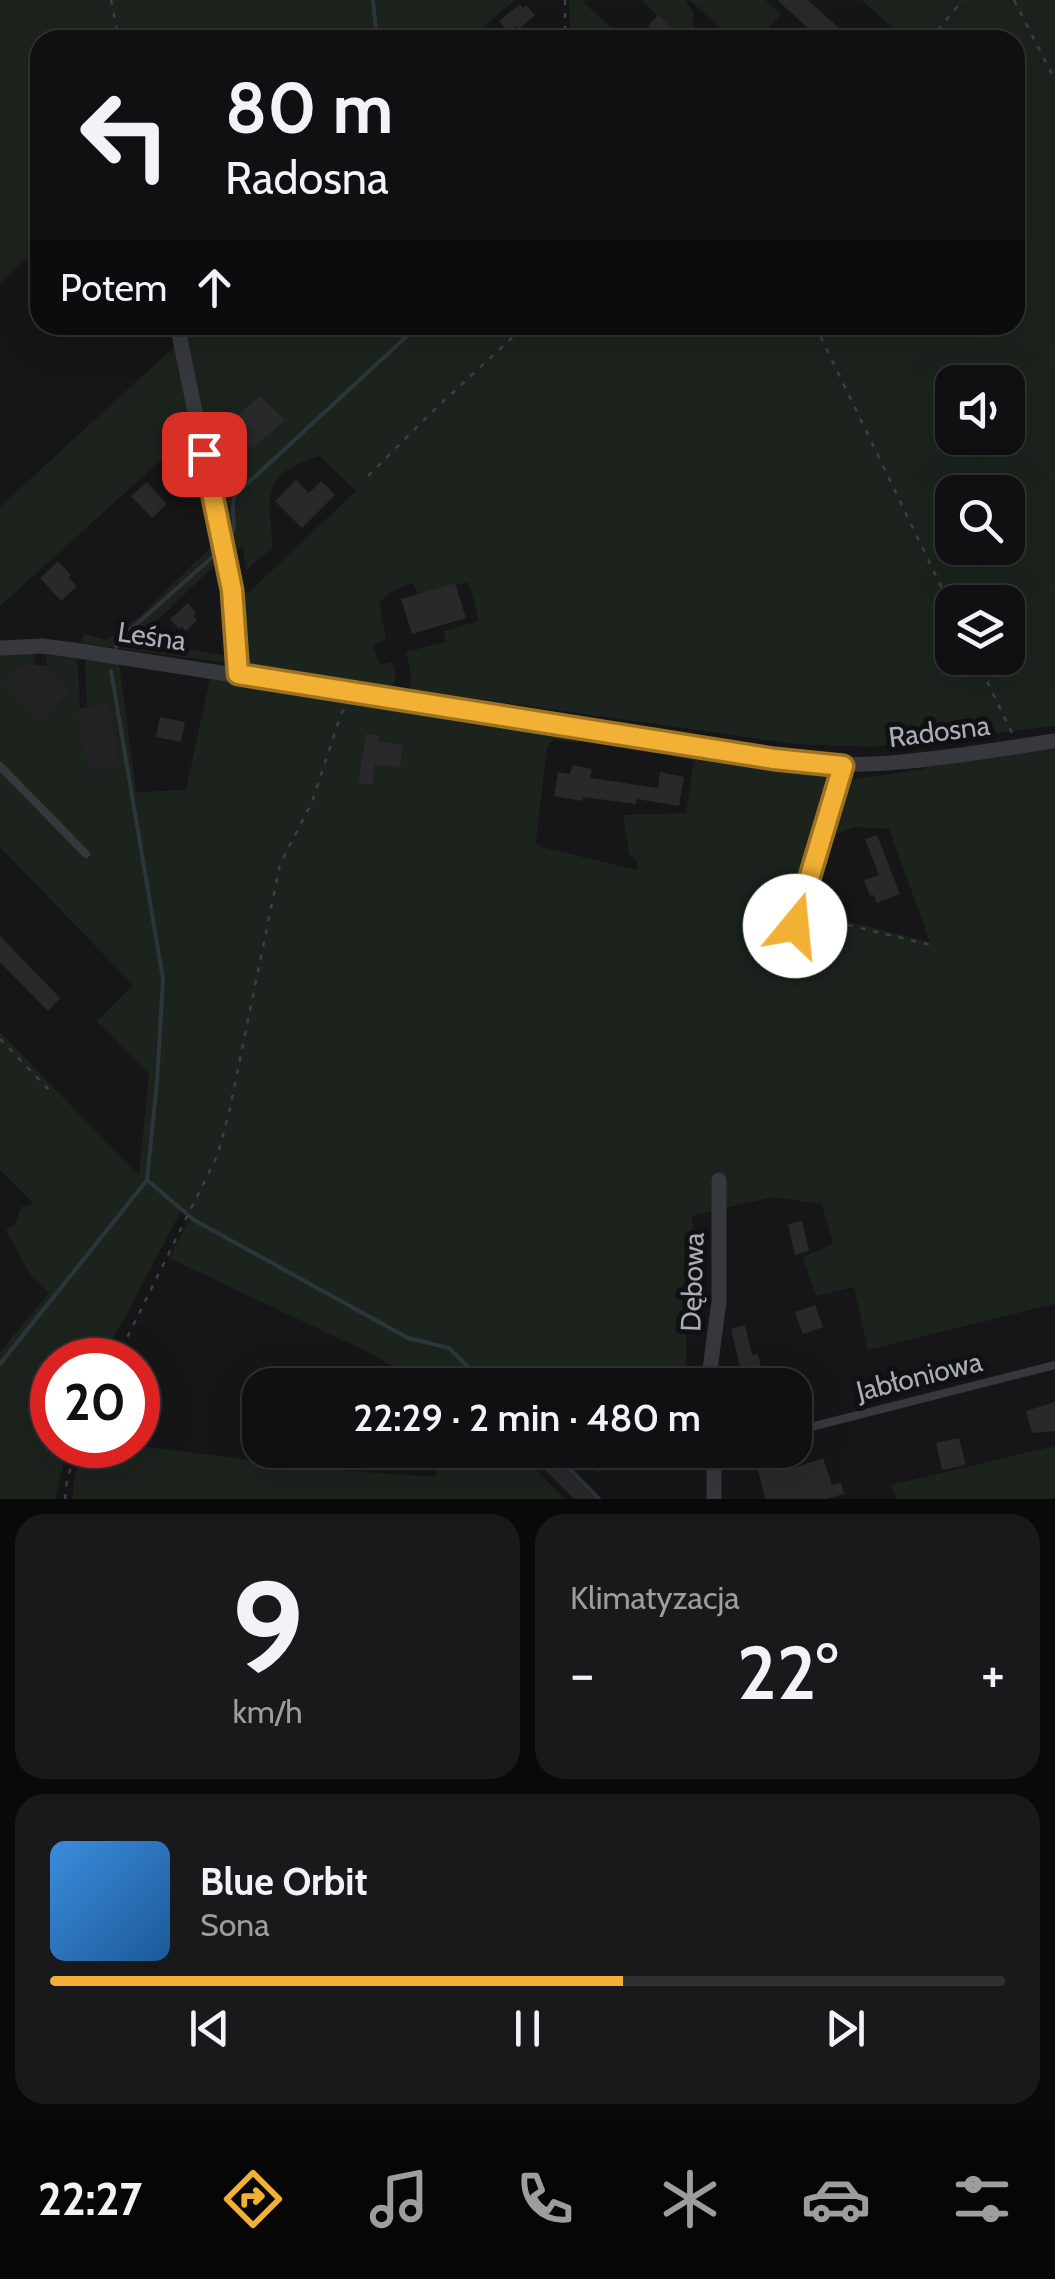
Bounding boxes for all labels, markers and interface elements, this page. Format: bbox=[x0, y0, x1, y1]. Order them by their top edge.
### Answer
text: 80 m bbox=[225, 65, 393, 151]
icon: left bbox=[60, 70, 190, 200]
text: Radosna bbox=[225, 151, 389, 205]
icon: ahead bbox=[187, 260, 242, 315]
text: Potem bbox=[60, 264, 167, 311]
map controls bbox=[935, 365, 1025, 675]
button: sound bbox=[935, 365, 1025, 455]
pin bbox=[162, 412, 247, 497]
icon: arrive bbox=[177, 427, 232, 482]
button: search bbox=[935, 475, 1025, 565]
button: layers bbox=[935, 585, 1025, 675]
street label: Leśna bbox=[116, 614, 189, 658]
street label: Radosna bbox=[886, 708, 992, 754]
position arrow bbox=[743, 874, 847, 978]
street label: Dębowa bbox=[673, 1231, 711, 1332]
speed limit sign: 20 bbox=[30, 1338, 160, 1468]
street label: Jabłoniowa bbox=[852, 1344, 986, 1408]
text: 22:29 · 2 min · 480 m bbox=[353, 1394, 701, 1441]
text: 9 bbox=[231, 1548, 304, 1706]
text: Klimatyzacja bbox=[570, 1578, 740, 1617]
text: 22° bbox=[737, 1627, 838, 1718]
text: − bbox=[570, 1640, 594, 1707]
text: + bbox=[981, 1640, 1005, 1707]
text: km/h bbox=[232, 1692, 303, 1731]
text: Blue Orbit bbox=[200, 1858, 368, 1905]
text: Sona bbox=[200, 1905, 270, 1944]
icon: previous bbox=[182, 2001, 237, 2056]
icon: pause bbox=[500, 2001, 555, 2056]
icon: next bbox=[818, 2001, 873, 2056]
icon: directions bbox=[218, 2164, 288, 2234]
icon: music bbox=[364, 2164, 434, 2234]
icon: phone bbox=[510, 2164, 580, 2234]
icon: climate bbox=[655, 2164, 725, 2234]
icon: car bbox=[801, 2164, 871, 2234]
icon: filters bbox=[947, 2164, 1017, 2234]
text: 22:27 bbox=[38, 2172, 142, 2226]

